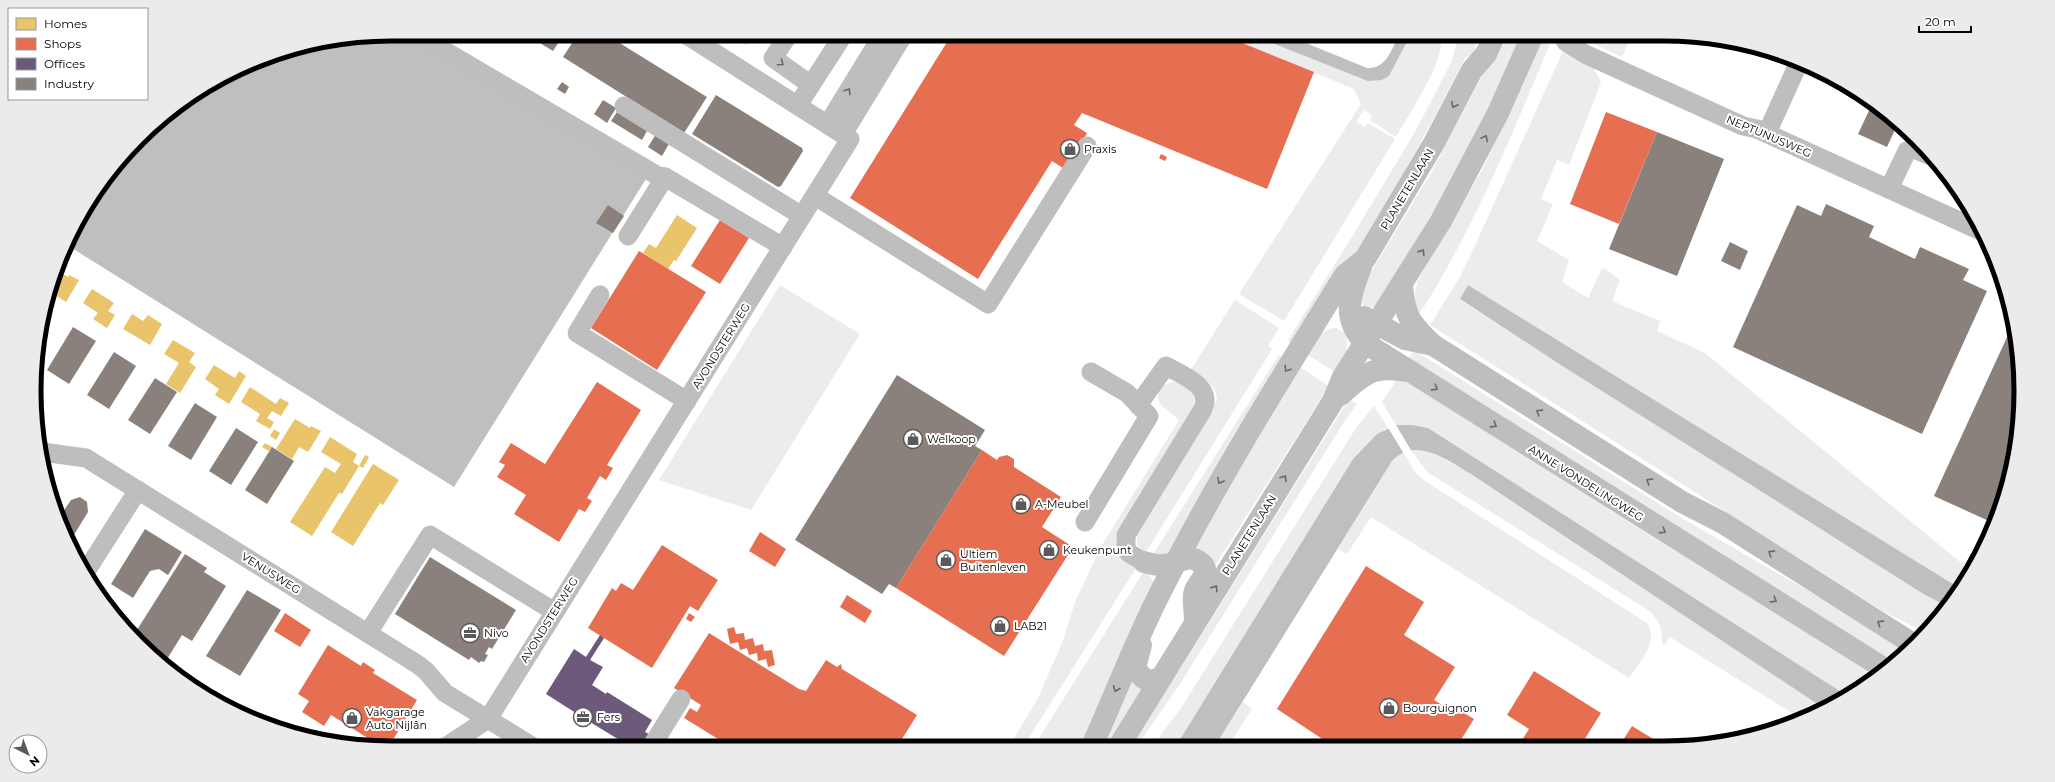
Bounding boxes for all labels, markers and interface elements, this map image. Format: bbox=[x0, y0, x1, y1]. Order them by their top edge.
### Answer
legend bbox=[8, 8, 148, 100]
scale bar bbox=[1919, 8, 1971, 34]
text: 20 m bbox=[1925, 14, 1956, 29]
text: Homes bbox=[44, 16, 87, 31]
text: Shops bbox=[44, 36, 81, 51]
text: Offices bbox=[44, 56, 85, 71]
one-way arrow bbox=[776, 58, 783, 65]
text: Industry bbox=[44, 76, 94, 91]
one-way arrow bbox=[843, 88, 851, 95]
one-way arrow bbox=[1451, 101, 1459, 108]
street label: NEPTUNUSWEG bbox=[1724, 112, 1814, 160]
one-way arrow bbox=[1480, 135, 1488, 142]
shop icon: Praxis bbox=[1059, 138, 1081, 160]
place label: Praxis bbox=[1084, 142, 1117, 156]
street label: PLANETENLAAN bbox=[1377, 146, 1437, 232]
one-way arrow bbox=[1417, 249, 1424, 256]
street label: AVONDSTERWEG bbox=[689, 301, 753, 391]
one-way arrow bbox=[1284, 365, 1291, 372]
one-way arrow bbox=[1430, 383, 1437, 390]
one-way arrow bbox=[1536, 409, 1543, 417]
one-way arrow bbox=[1490, 421, 1497, 428]
shop icon: Welkoop bbox=[902, 428, 924, 450]
place label: Welkoop bbox=[927, 432, 976, 446]
street label: ANNE VONDELINGWEG bbox=[1526, 442, 1646, 524]
one-way arrow bbox=[1280, 475, 1287, 482]
one-way arrow bbox=[1218, 477, 1225, 484]
one-way arrow bbox=[1646, 479, 1653, 486]
street label: PLANETENLAAN bbox=[1219, 492, 1279, 578]
shop icon: A-Meubel bbox=[1010, 493, 1032, 515]
place label: A-Meubel bbox=[1035, 497, 1089, 511]
one-way arrow bbox=[1659, 527, 1666, 534]
shop icon: Keukenpunt bbox=[1038, 539, 1060, 561]
place label: Keukenpunt bbox=[1063, 543, 1132, 557]
place label: Ultiem Buitenleven bbox=[960, 547, 1026, 574]
street label: VENUSWEG bbox=[239, 549, 303, 597]
shop icon: Ultiem Buitenleven bbox=[935, 549, 957, 571]
one-way arrow bbox=[1768, 551, 1775, 558]
street label: AVONDSTERWEG bbox=[517, 575, 581, 665]
one-way arrow bbox=[1211, 585, 1218, 592]
one-way arrow bbox=[1770, 595, 1777, 603]
shop icon: LAB21 bbox=[989, 615, 1011, 637]
place label: LAB21 bbox=[1014, 619, 1047, 633]
one-way arrow bbox=[1877, 620, 1884, 628]
office icon: Nivo bbox=[459, 622, 481, 644]
place label: Nivo bbox=[484, 626, 509, 640]
one-way arrow bbox=[1113, 685, 1121, 693]
shop icon: Bourguignon bbox=[1378, 697, 1400, 719]
place label: Bourguignon bbox=[1403, 701, 1477, 715]
place label: Vakgarage Auto Nijlân bbox=[366, 705, 427, 732]
office icon: Fers bbox=[572, 706, 594, 728]
shop icon: Vakgarage Auto Nijlân bbox=[341, 707, 363, 729]
place label: Fers bbox=[597, 710, 621, 724]
north arrow bbox=[8, 734, 48, 774]
text: N bbox=[27, 753, 43, 770]

